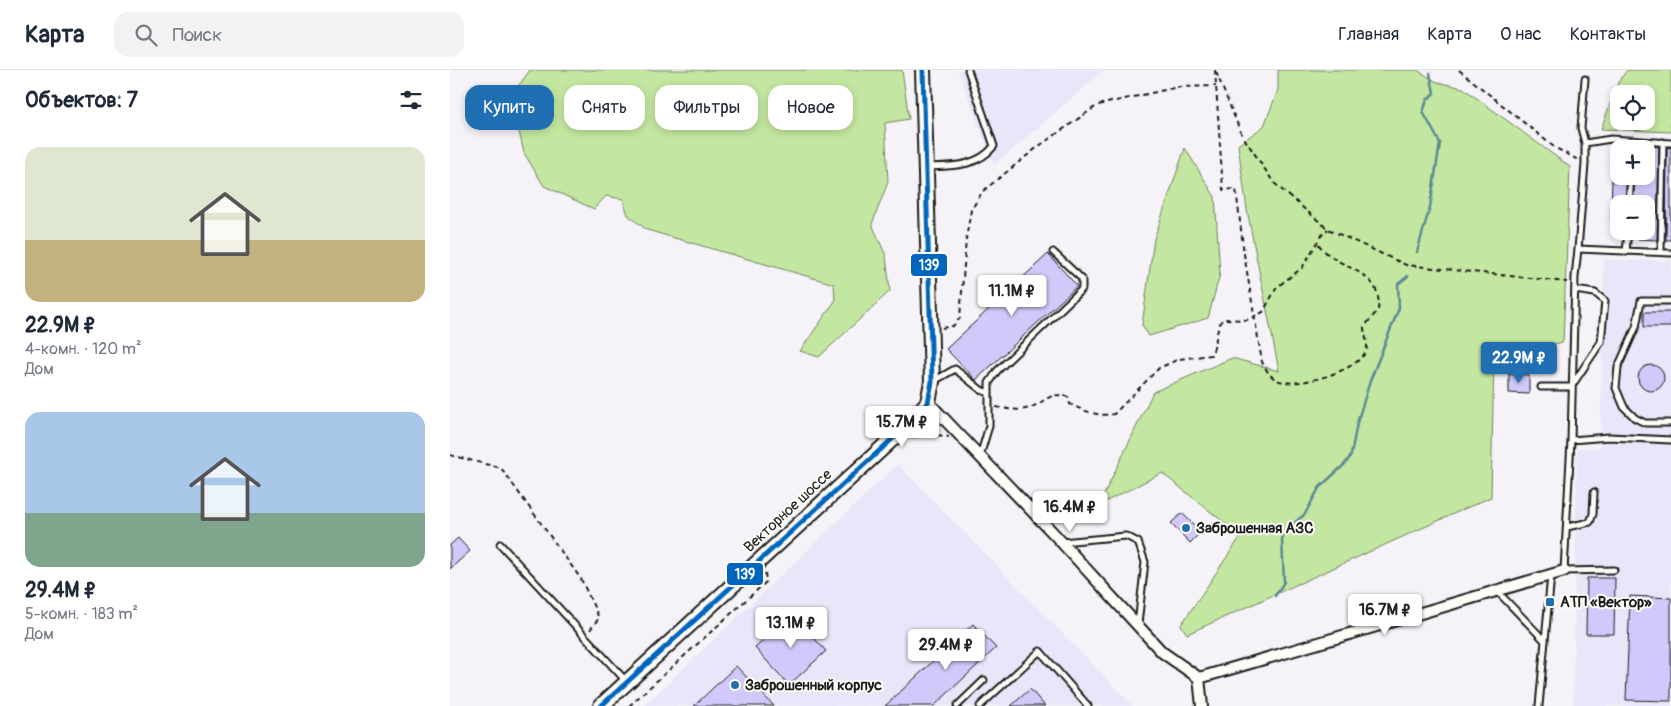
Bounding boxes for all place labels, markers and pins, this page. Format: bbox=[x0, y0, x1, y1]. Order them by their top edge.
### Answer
pin: 11.1M ₽ bbox=[966, 274, 1058, 317]
pin: 22.9M ₽ bbox=[1473, 342, 1565, 384]
pin: 15.7M ₽ bbox=[856, 406, 948, 448]
pin: 16.4M ₽ bbox=[1024, 490, 1116, 533]
place label: Заброшенная АЗС bbox=[1196, 519, 1314, 538]
marker: Заброшенная АЗС bbox=[1180, 522, 1192, 534]
place label: АТП «Вектор» bbox=[1560, 593, 1652, 612]
pin: 16.7M ₽ bbox=[1339, 594, 1431, 636]
marker: АТП «Вектор» bbox=[1544, 596, 1556, 608]
pin: 13.1M ₽ bbox=[745, 606, 837, 649]
pin: 29.4M ₽ bbox=[900, 628, 992, 671]
place label: Заброшенный корпус bbox=[745, 676, 882, 695]
marker: Заброшенный корпус bbox=[729, 679, 741, 691]

